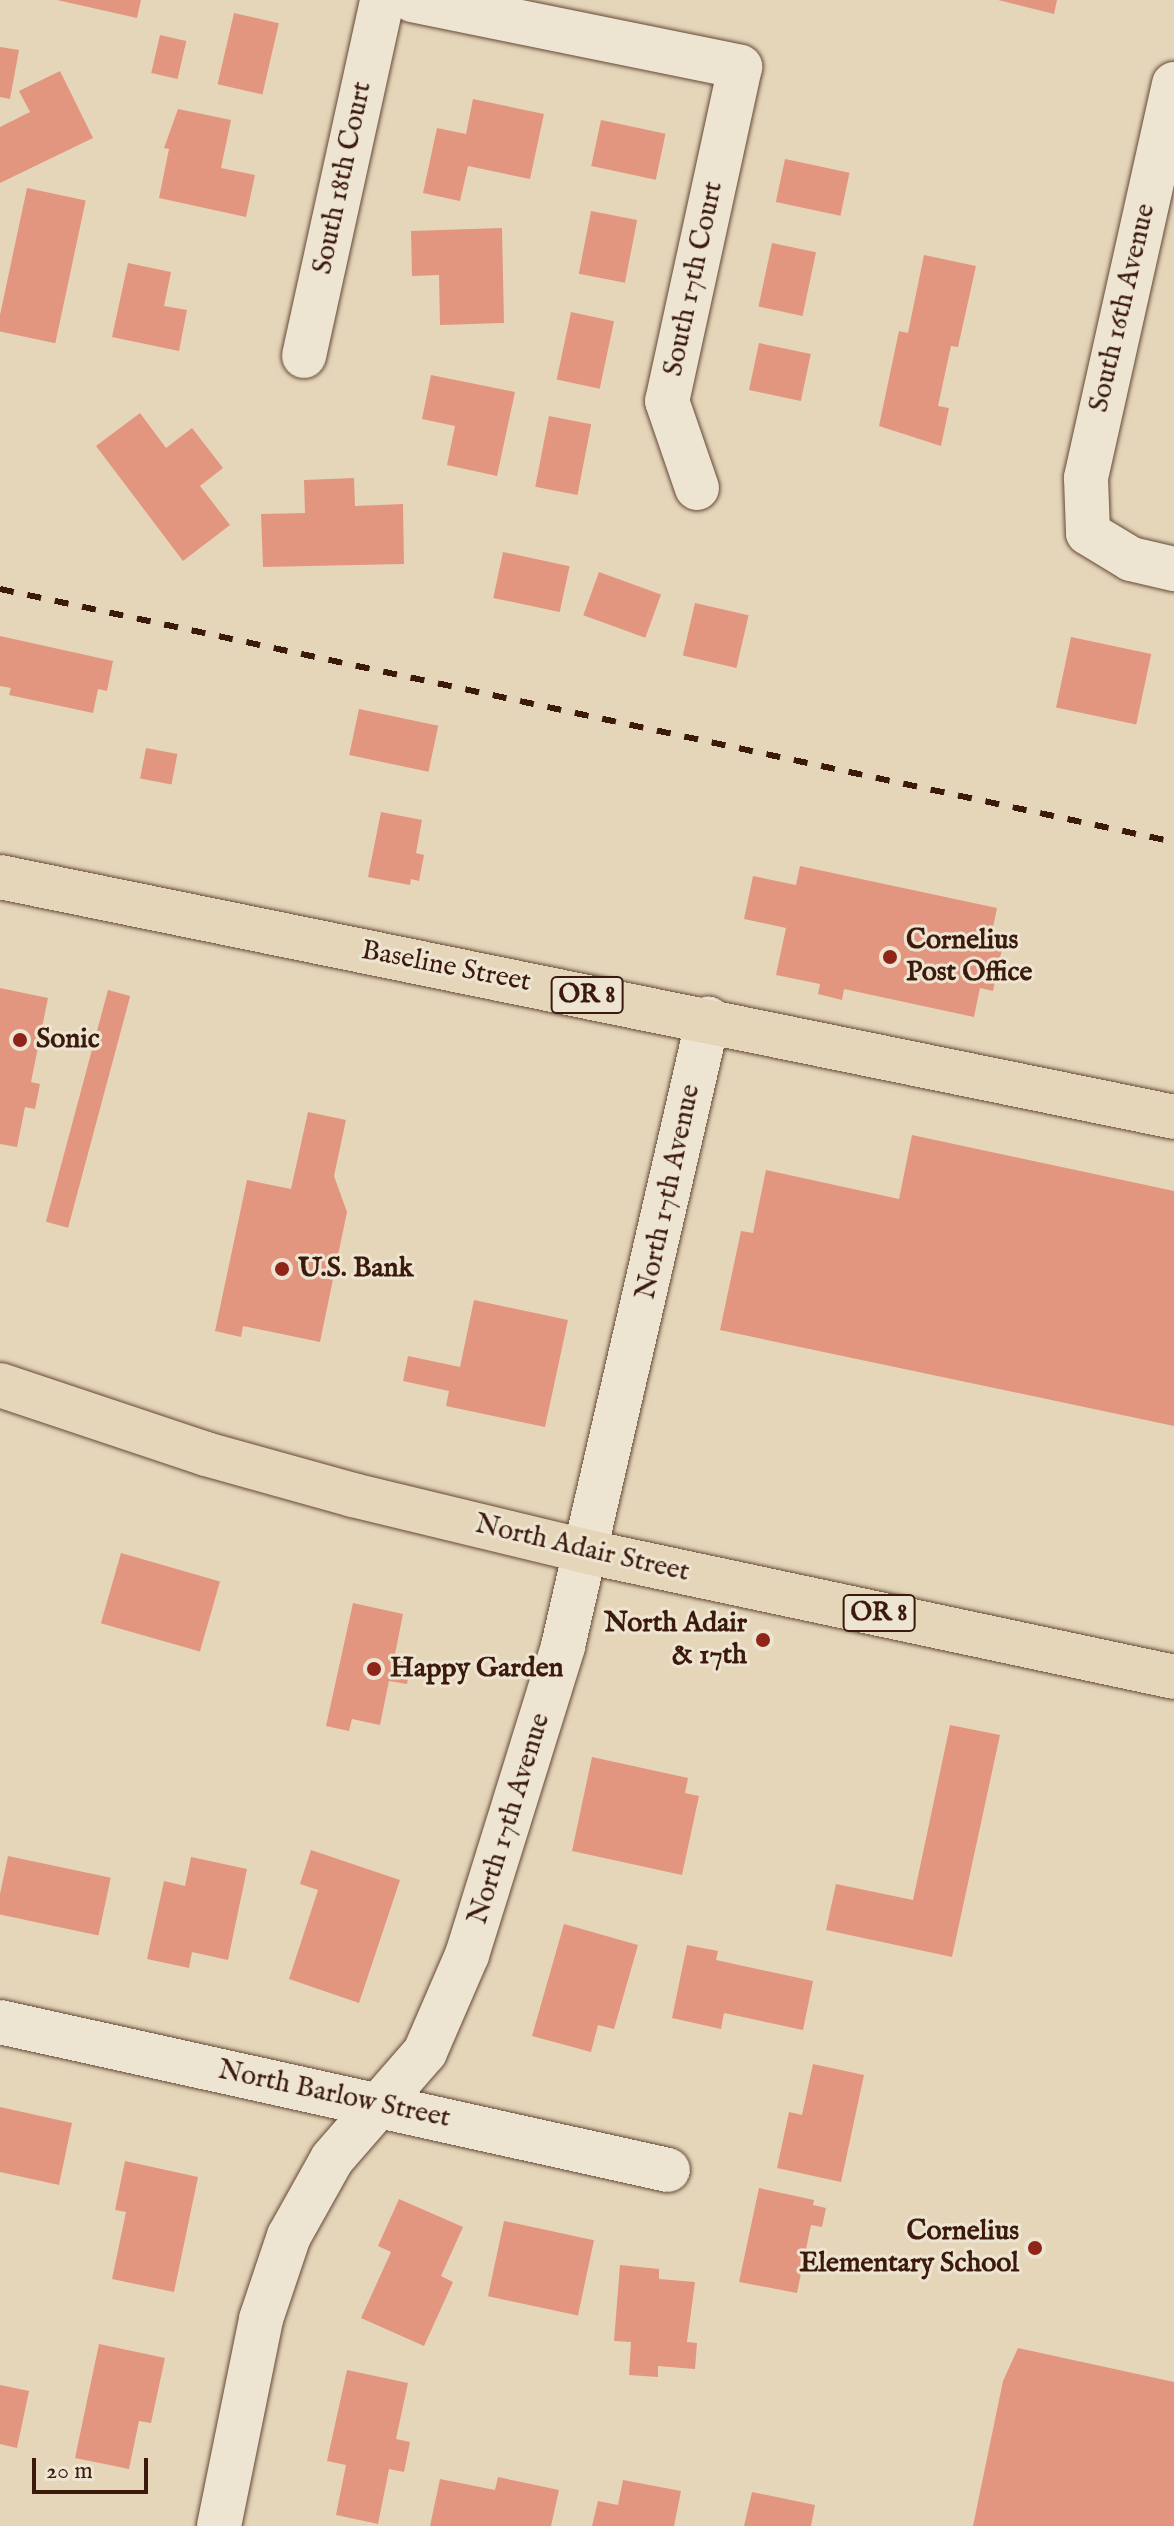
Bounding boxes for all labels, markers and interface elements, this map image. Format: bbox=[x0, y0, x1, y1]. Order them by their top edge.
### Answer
street label: South 18th Court bbox=[306, 79, 380, 277]
street label: South 17th Court bbox=[657, 179, 731, 379]
street label: South 16th Avenue bbox=[1083, 200, 1163, 416]
place label: Cornelius Post Office bbox=[906, 924, 1032, 990]
street label: Baseline Street bbox=[358, 934, 534, 1000]
marker: Cornelius Post Office bbox=[881, 948, 899, 966]
road number: OR 8 bbox=[549, 973, 625, 1017]
place label: Sonic bbox=[36, 1023, 100, 1057]
marker: Sonic bbox=[11, 1031, 29, 1049]
street label: North 17th Avenue bbox=[630, 1081, 708, 1303]
place label: U.S. Bank bbox=[298, 1252, 413, 1286]
marker: U.S. Bank bbox=[273, 1260, 291, 1278]
street label: North Adair Street bbox=[472, 1508, 692, 1590]
road number: OR 8 bbox=[841, 1591, 917, 1635]
place label: North Adair & 17th bbox=[604, 1607, 747, 1673]
marker: North Adair & 17th bbox=[754, 1631, 772, 1649]
place label: Happy Garden bbox=[390, 1652, 563, 1686]
marker: Happy Garden bbox=[365, 1660, 383, 1678]
street label: North 17th Avenue bbox=[462, 1709, 558, 1929]
street label: North Barlow Street bbox=[215, 2054, 453, 2136]
place label: Cornelius Elementary School bbox=[799, 2215, 1019, 2281]
marker: Cornelius Elementary School bbox=[1026, 2239, 1044, 2257]
scale bar bbox=[36, 2442, 152, 2492]
text: 20 m bbox=[46, 2456, 93, 2487]

